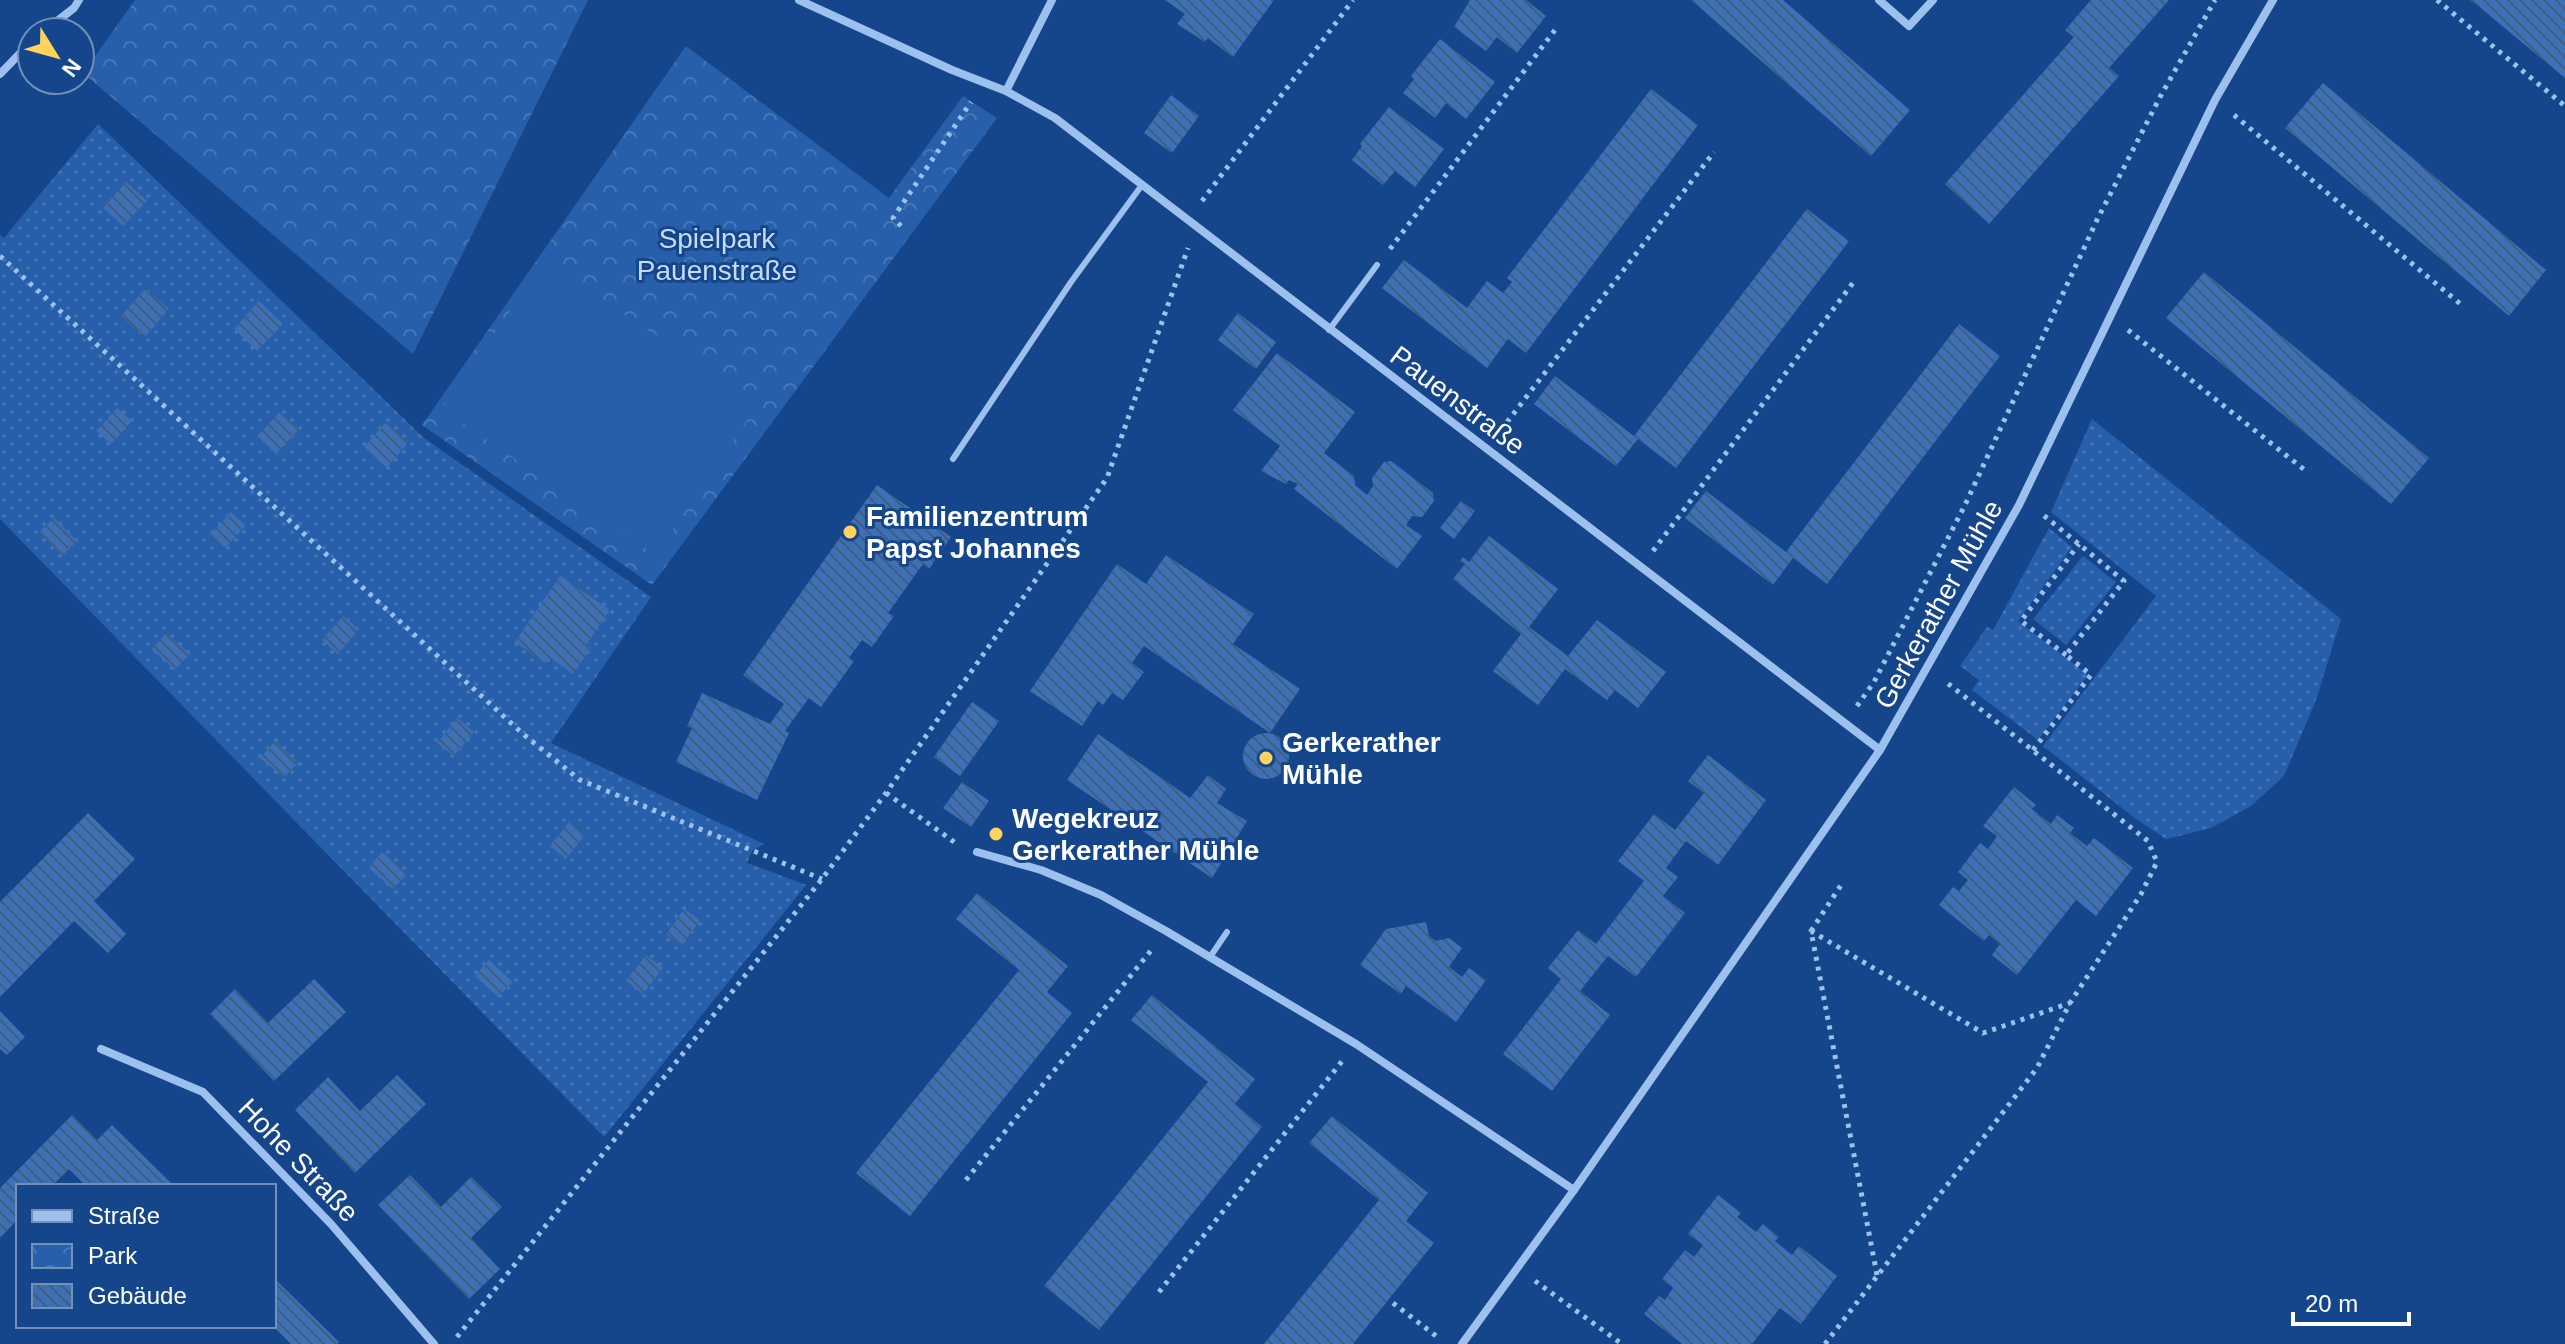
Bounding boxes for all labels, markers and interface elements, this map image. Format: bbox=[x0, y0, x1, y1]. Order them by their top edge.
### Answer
north arrow bbox=[16, 16, 96, 96]
text: N bbox=[57, 54, 86, 82]
park label: Spielpark Pauenstraße bbox=[637, 223, 797, 286]
street label: Pauenstraße bbox=[1384, 340, 1531, 461]
street label: Gerkerather Mühle bbox=[1868, 495, 2009, 714]
place label: Familienzentrum Papst Johannes bbox=[866, 501, 1088, 564]
marker: Familienzentrum Papst Johannes bbox=[841, 523, 859, 541]
place label: Gerkerather Mühle bbox=[1282, 727, 1441, 790]
marker: Gerkerather Mühle bbox=[1257, 749, 1275, 767]
place label: Wegekreuz Gerkerather Mühle bbox=[1012, 803, 1259, 866]
marker: Wegekreuz Gerkerather Mühle bbox=[987, 825, 1005, 843]
street label: Hohe Straße bbox=[232, 1092, 365, 1228]
legend bbox=[16, 1184, 276, 1328]
text: Straße bbox=[88, 1202, 160, 1229]
text: Park bbox=[88, 1242, 138, 1269]
scale bar bbox=[2293, 1276, 2409, 1326]
text: Gebäude bbox=[88, 1282, 187, 1309]
text: 20 m bbox=[2305, 1290, 2358, 1317]

